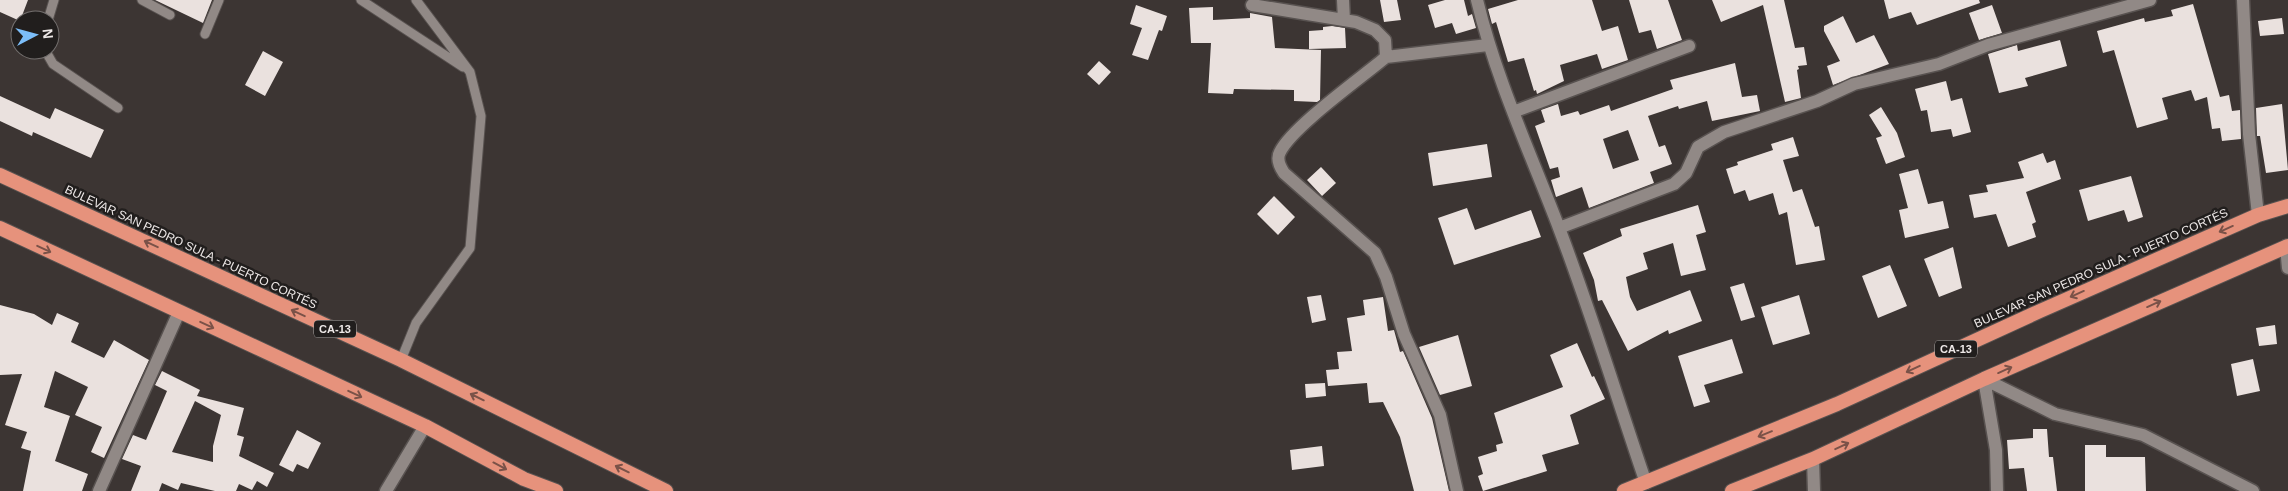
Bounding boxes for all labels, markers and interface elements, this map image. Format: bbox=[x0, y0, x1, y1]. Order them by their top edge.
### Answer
north arrow bbox=[10, 10, 60, 60]
text: N bbox=[39, 28, 56, 40]
street label: BULEVAR SAN PEDRO SULA - PUERTO CORTÉS bbox=[63, 181, 320, 312]
street label: BULEVAR SAN PEDRO SULA - PUERTO CORTÉS bbox=[1971, 204, 2230, 331]
one-way arrow bbox=[2219, 225, 2234, 235]
one-way arrow bbox=[144, 239, 159, 249]
one-way arrow bbox=[36, 245, 51, 254]
one-way arrow bbox=[2070, 290, 2085, 300]
one-way arrow bbox=[2146, 299, 2161, 309]
one-way arrow bbox=[291, 307, 306, 317]
road number: CA-13 bbox=[314, 320, 356, 338]
one-way arrow bbox=[199, 321, 214, 330]
road number: CA-13 bbox=[1935, 340, 1977, 358]
one-way arrow bbox=[1997, 364, 2012, 374]
one-way arrow bbox=[1906, 365, 1921, 374]
one-way arrow bbox=[347, 389, 362, 399]
one-way arrow bbox=[469, 392, 484, 402]
one-way arrow bbox=[1757, 430, 1773, 439]
one-way arrow bbox=[1834, 440, 1849, 450]
one-way arrow bbox=[492, 462, 507, 471]
one-way arrow bbox=[615, 464, 630, 474]

